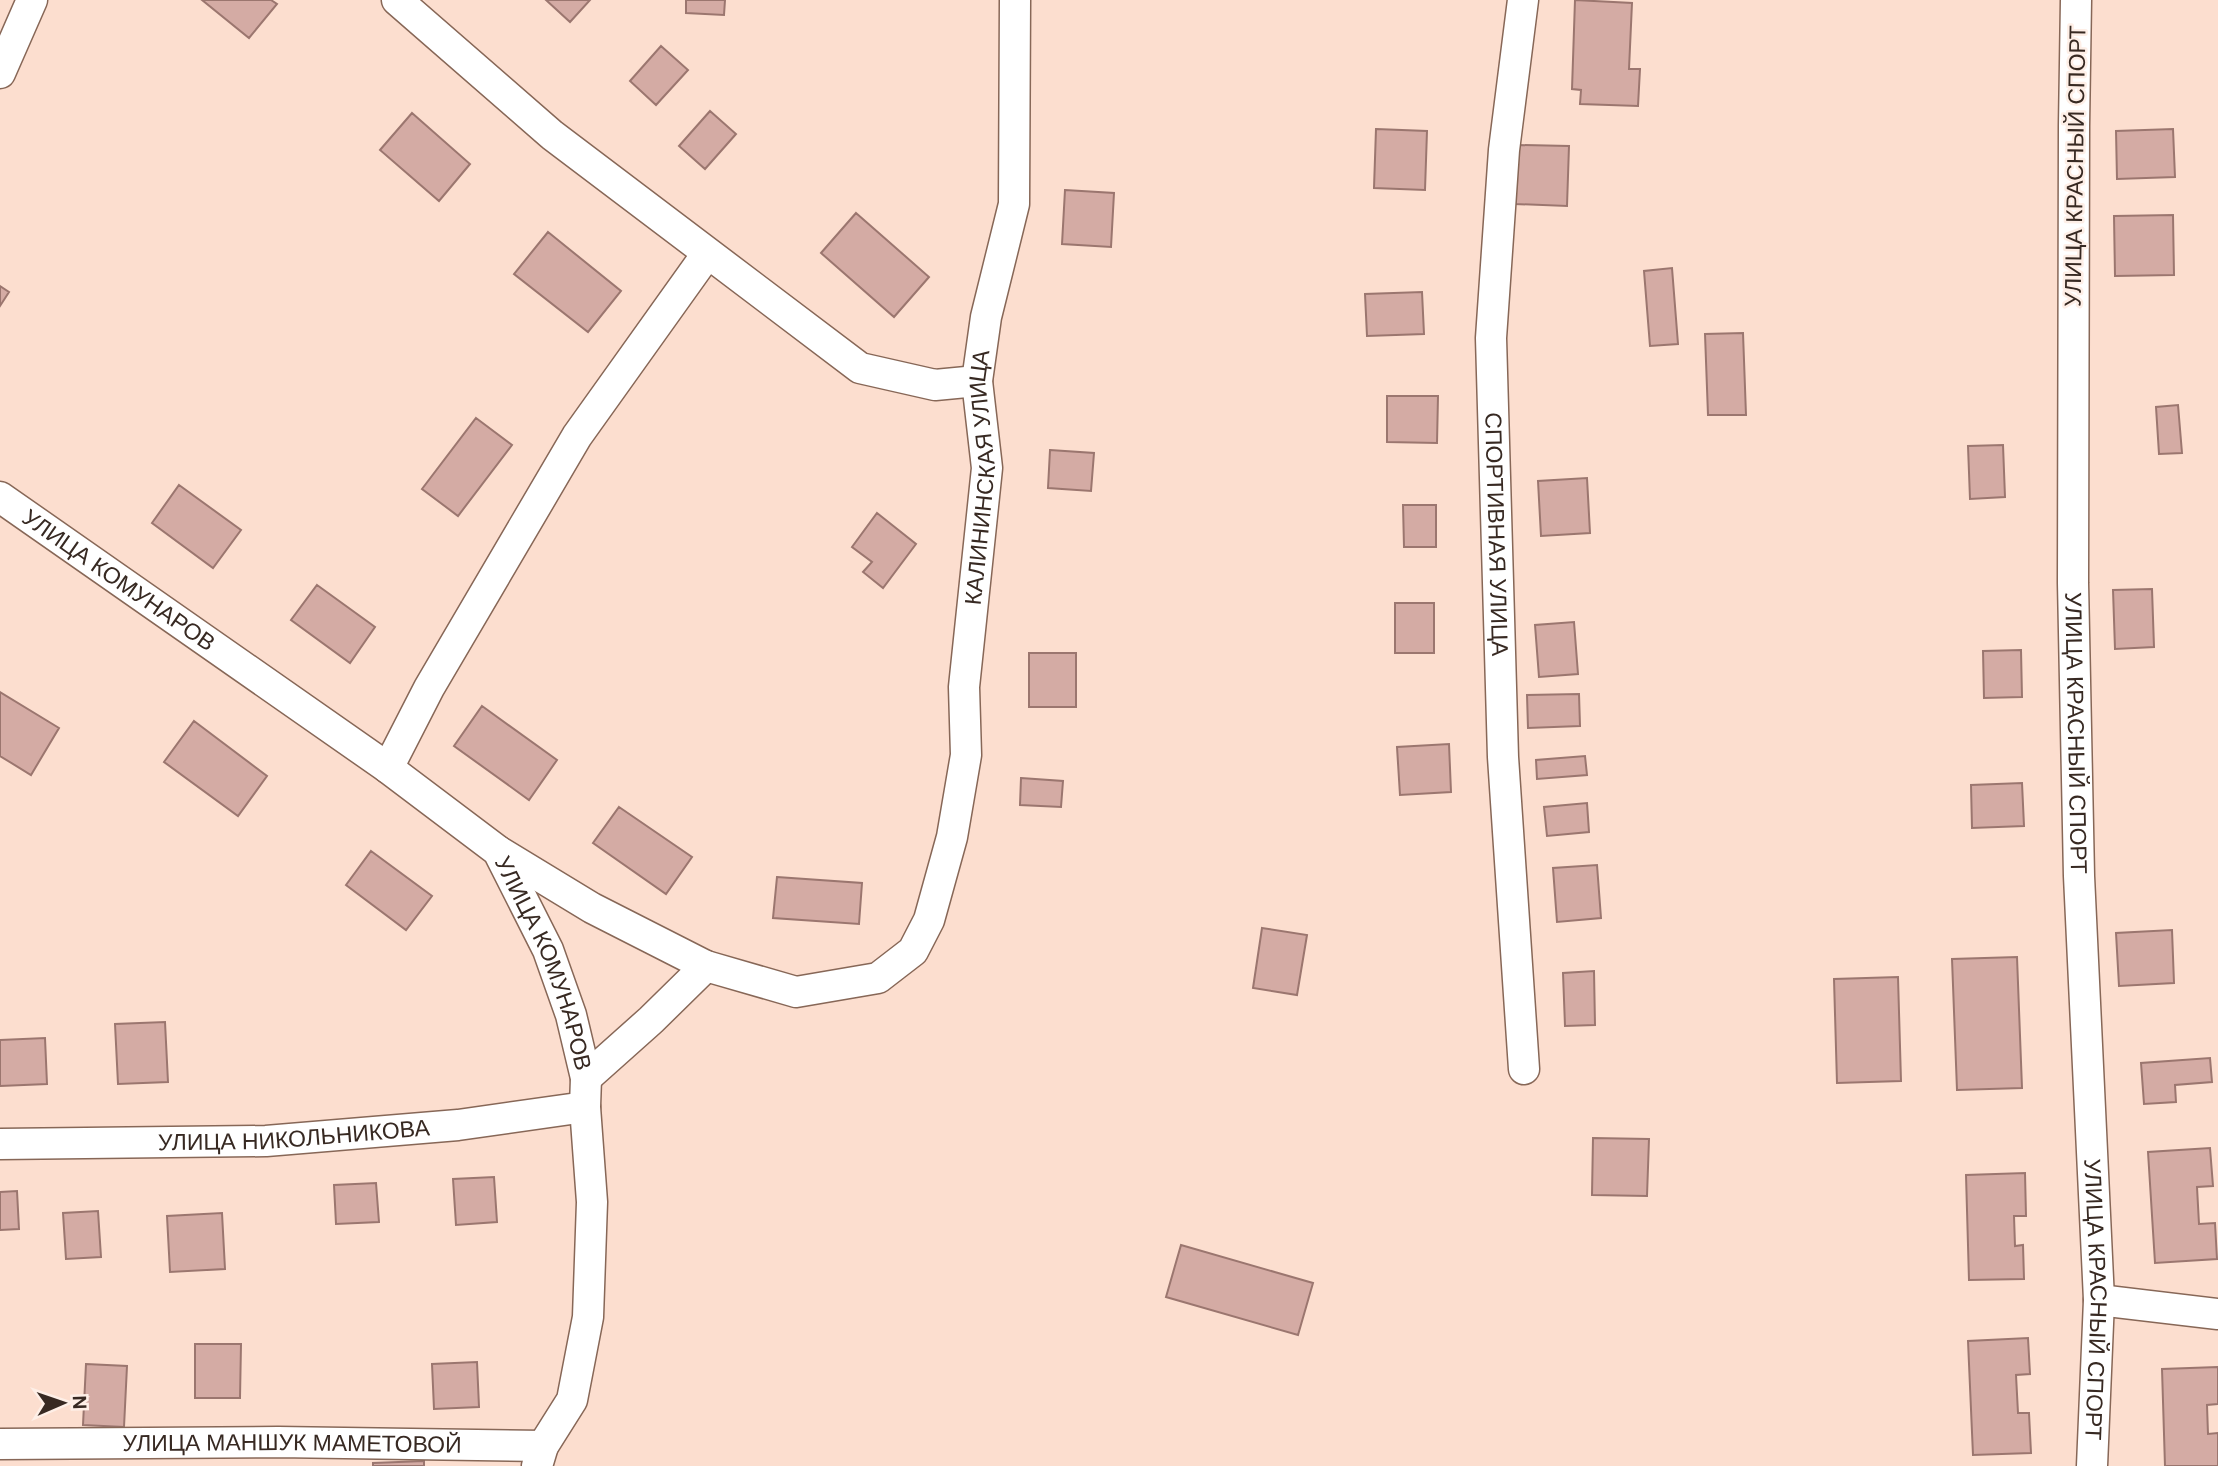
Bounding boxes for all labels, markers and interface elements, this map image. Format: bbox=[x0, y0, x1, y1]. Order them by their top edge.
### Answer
street label: УЛИЦА КРАСНЫЙ СПОРТ bbox=[2058, 25, 2092, 307]
street label: КАЛИНИНСКАЯ УЛИЦА bbox=[958, 347, 1002, 606]
street label: СПОРТИВНАЯ УЛИЦА bbox=[1478, 412, 1515, 657]
street label: УЛИЦА КОМУНАРОВ bbox=[16, 502, 221, 658]
street label: УЛИЦА КРАСНЫЙ СПОРТ bbox=[2058, 592, 2094, 874]
street label: УЛИЦА КОМУНАРОВ bbox=[488, 851, 599, 1073]
street label: УЛИЦА НИКОЛЬНИКОВА bbox=[158, 1112, 431, 1157]
street label: УЛИЦА КРАСНЫЙ СПОРТ bbox=[2077, 1158, 2114, 1441]
north arrow bbox=[28, 1368, 98, 1438]
text: N bbox=[67, 1395, 92, 1410]
street label: УЛИЦА МАНШУК МАМЕТОВОЙ bbox=[122, 1427, 462, 1460]

